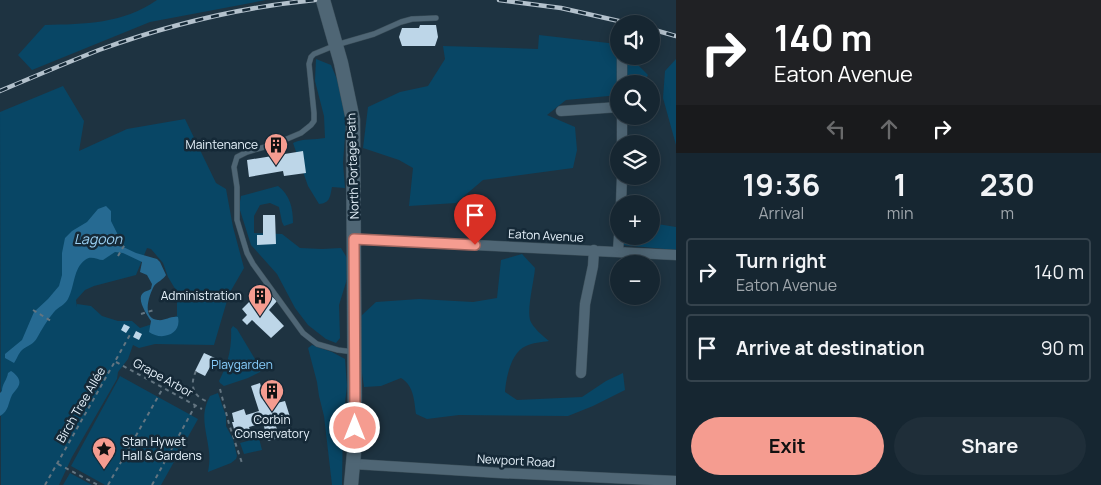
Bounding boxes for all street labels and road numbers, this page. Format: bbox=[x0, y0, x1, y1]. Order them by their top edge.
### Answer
street label: North Portage Path bbox=[342, 113, 363, 219]
street label: Eaton Avenue bbox=[508, 225, 584, 246]
street label: Grape Arbor bbox=[130, 354, 197, 401]
street label: Birch Tree Allée bbox=[52, 364, 109, 446]
street label: Newport Road bbox=[476, 450, 556, 471]

